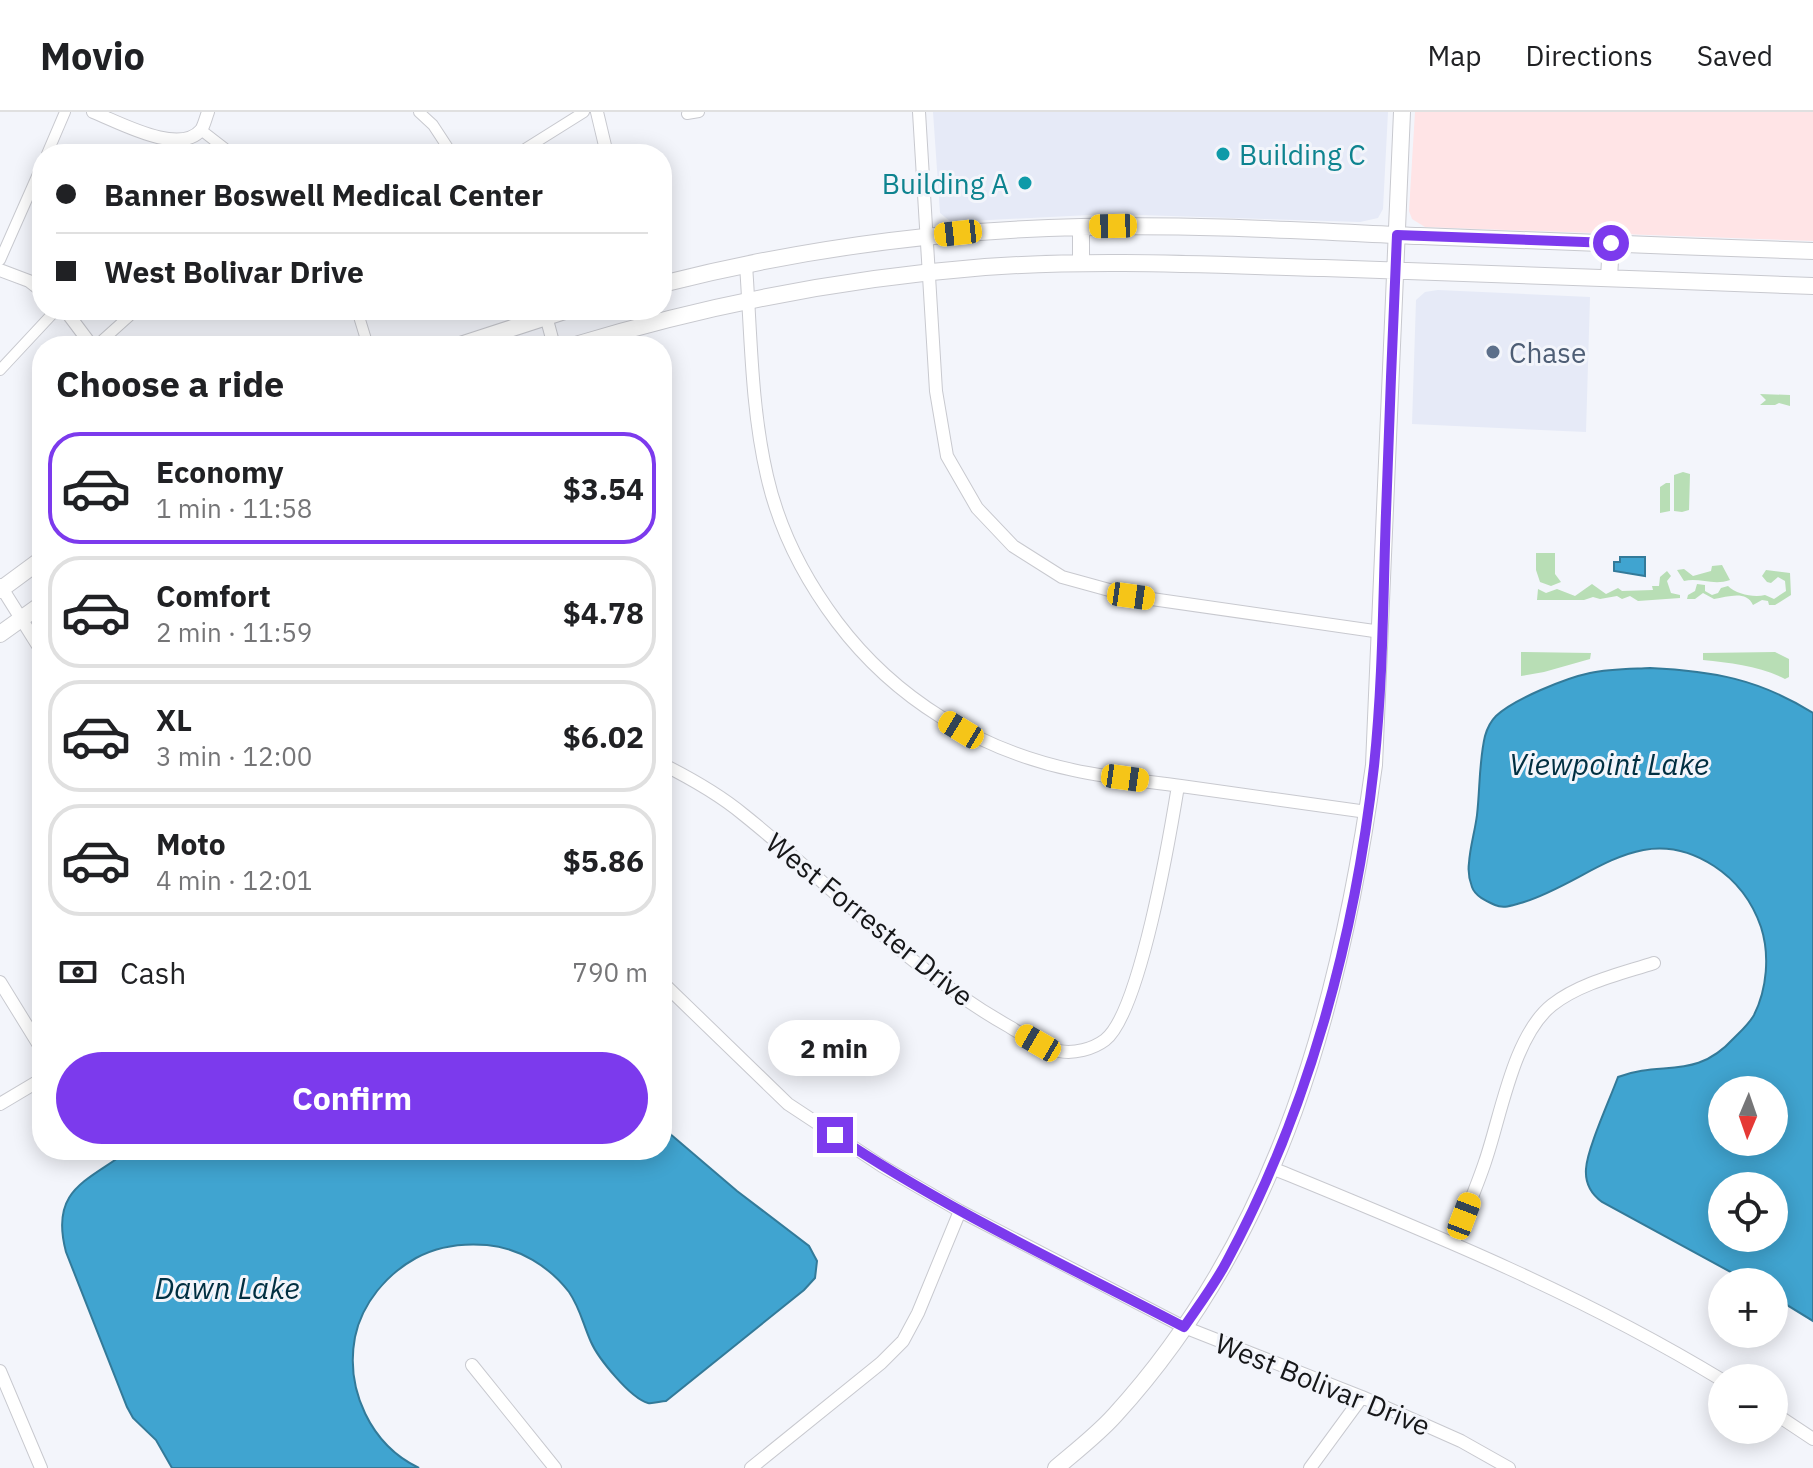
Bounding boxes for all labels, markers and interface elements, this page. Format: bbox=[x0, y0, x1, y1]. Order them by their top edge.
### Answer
text: Movio bbox=[40, 31, 145, 80]
text: Map bbox=[1427, 37, 1481, 74]
text: Directions bbox=[1525, 37, 1653, 74]
text: Saved bbox=[1697, 37, 1773, 74]
place label: Building C bbox=[1239, 136, 1366, 173]
marker: Building C bbox=[1214, 145, 1232, 163]
place label: Building A bbox=[882, 165, 1009, 202]
marker: Building A bbox=[1016, 174, 1034, 192]
text: Banner Boswell Medical Center bbox=[104, 175, 543, 214]
car bbox=[1089, 214, 1137, 238]
car bbox=[933, 219, 983, 247]
route start bbox=[1593, 225, 1629, 261]
text: West Bolivar Drive bbox=[104, 252, 364, 291]
place label: Chase bbox=[1509, 334, 1586, 371]
marker: Chase bbox=[1484, 343, 1502, 361]
text: Choose a ride bbox=[56, 360, 284, 407]
icon: car bbox=[60, 452, 132, 524]
text: Economy bbox=[156, 452, 284, 491]
text: $3.54 bbox=[563, 469, 644, 508]
text: 1 min · 11:58 bbox=[156, 491, 312, 525]
icon: car bbox=[60, 576, 132, 648]
text: Comfort bbox=[156, 576, 271, 615]
car bbox=[1106, 581, 1156, 611]
text: $4.78 bbox=[563, 593, 644, 632]
text: 2 min · 11:59 bbox=[156, 615, 312, 649]
icon: car bbox=[60, 700, 132, 772]
text: XL bbox=[156, 700, 192, 739]
car bbox=[934, 707, 988, 753]
text: $6.02 bbox=[563, 717, 644, 756]
text: 3 min · 12:00 bbox=[156, 739, 312, 773]
water label: Viewpoint Lake bbox=[1509, 744, 1709, 783]
car bbox=[1100, 763, 1150, 793]
icon: car bbox=[60, 824, 132, 896]
text: Moto bbox=[156, 824, 226, 863]
street label: West Forrester Drive bbox=[759, 824, 981, 1014]
text: $5.86 bbox=[563, 841, 644, 880]
text: 4 min · 12:01 bbox=[156, 863, 312, 897]
icon: cash bbox=[56, 950, 100, 994]
text: Cash bbox=[120, 953, 186, 992]
text: 790 m bbox=[572, 955, 648, 989]
callout: 2 min bbox=[769, 1019, 901, 1075]
car bbox=[1011, 1021, 1065, 1065]
text: 2 min bbox=[800, 1031, 868, 1065]
button: Confirm bbox=[56, 1052, 648, 1144]
north arrow bbox=[1708, 1076, 1788, 1156]
map controls bbox=[1708, 1076, 1788, 1444]
route end bbox=[817, 1117, 853, 1153]
button: locate bbox=[1708, 1172, 1788, 1252]
car bbox=[1444, 1189, 1484, 1243]
water label: Dawn Lake bbox=[154, 1268, 300, 1307]
button: + bbox=[1708, 1268, 1788, 1348]
street label: West Bolivar Drive bbox=[1210, 1324, 1436, 1444]
button: − bbox=[1708, 1364, 1788, 1444]

